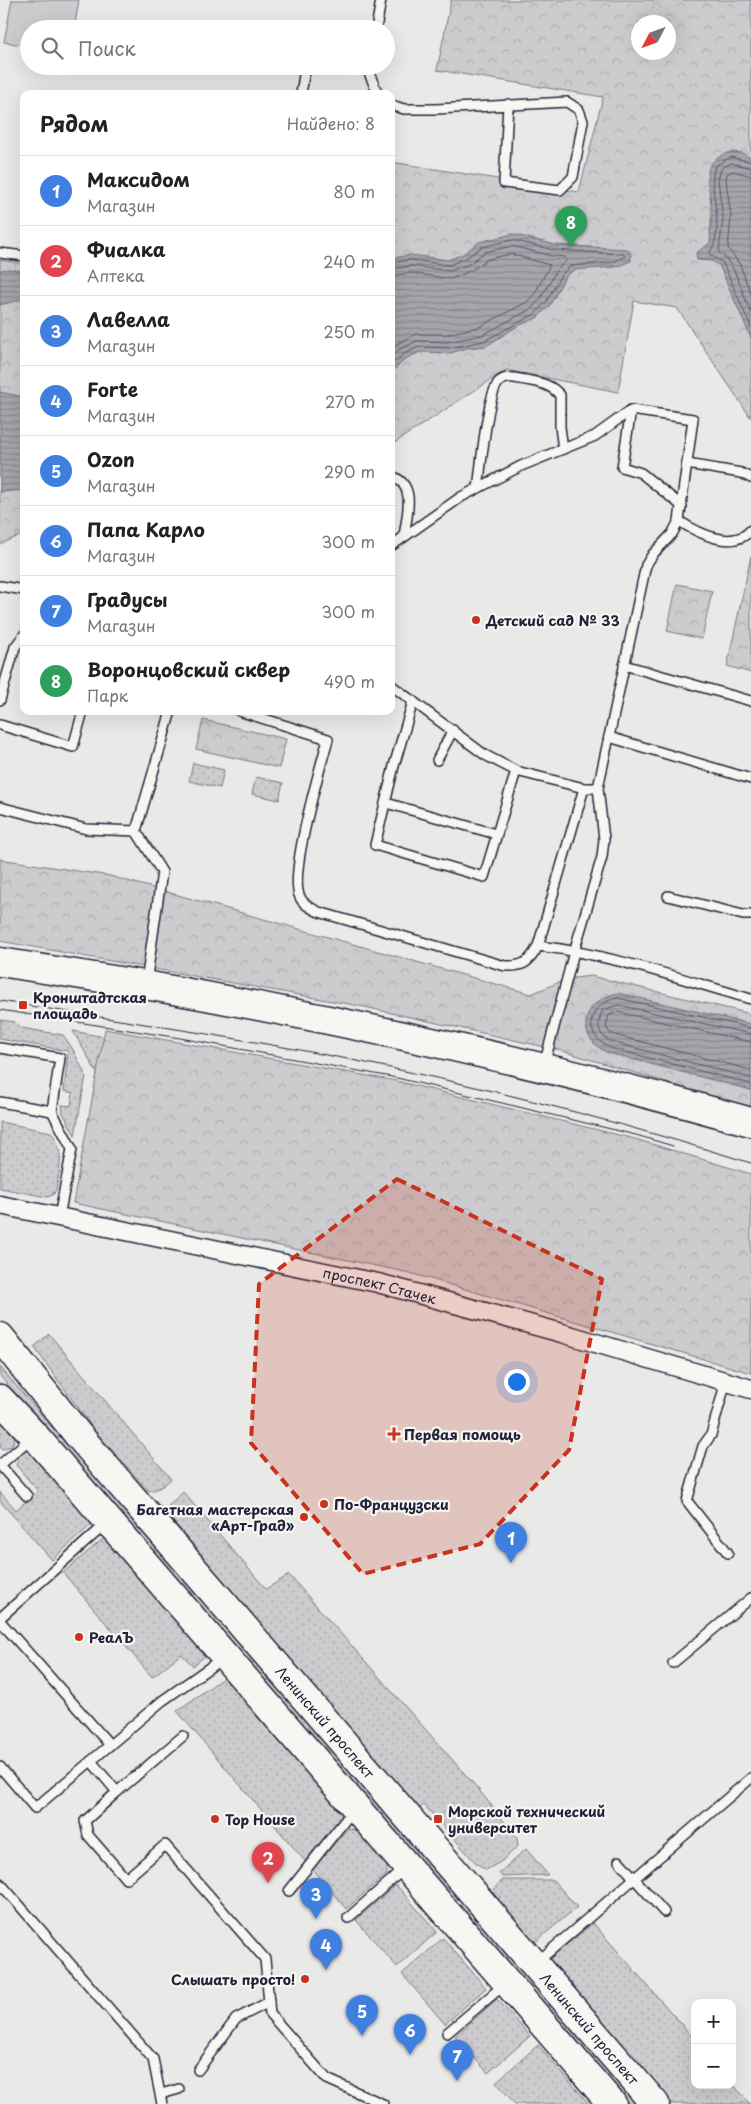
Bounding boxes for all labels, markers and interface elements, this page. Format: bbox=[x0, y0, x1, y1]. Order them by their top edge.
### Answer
north arrow bbox=[631, 15, 676, 60]
search box bbox=[20, 20, 395, 75]
icon: search bbox=[38, 34, 66, 62]
text: Поиск bbox=[78, 34, 136, 62]
text: Рядом bbox=[40, 107, 108, 139]
text: Найдено: 8 bbox=[287, 111, 375, 135]
text: Максидом bbox=[87, 165, 190, 193]
text: 1 bbox=[52, 179, 60, 203]
text: 80 m bbox=[333, 179, 375, 203]
text: Магазин bbox=[87, 193, 156, 217]
pin: 8 bbox=[555, 206, 587, 247]
text: Фиалка bbox=[87, 235, 166, 263]
text: 2 bbox=[50, 249, 62, 273]
text: 240 m bbox=[323, 249, 375, 273]
text: Аптека bbox=[87, 263, 144, 287]
text: Лавелла bbox=[87, 305, 170, 333]
text: 3 bbox=[51, 319, 61, 343]
text: 250 m bbox=[324, 319, 375, 343]
text: Магазин bbox=[87, 333, 156, 357]
text: Forte bbox=[87, 375, 138, 403]
text: 4 bbox=[51, 389, 61, 413]
text: 270 m bbox=[325, 389, 375, 413]
text: Магазин bbox=[87, 403, 156, 427]
text: Ozon bbox=[87, 445, 135, 473]
text: 5 bbox=[51, 459, 61, 483]
text: 290 m bbox=[324, 459, 375, 483]
text: Магазин bbox=[87, 473, 156, 497]
text: Папа Карло bbox=[87, 515, 205, 543]
text: 6 bbox=[50, 529, 62, 553]
text: 300 m bbox=[321, 529, 375, 553]
text: Магазин bbox=[87, 543, 156, 567]
text: Градусы bbox=[87, 585, 168, 613]
text: 7 bbox=[51, 599, 61, 623]
text: 300 m bbox=[321, 599, 375, 623]
place label: Детский сад № 33 bbox=[485, 610, 620, 631]
text: Магазин bbox=[87, 613, 156, 637]
marker: Детский сад № 33 bbox=[470, 614, 482, 626]
text: Воронцовский сквер bbox=[87, 655, 290, 683]
text: 8 bbox=[51, 669, 61, 693]
text: 490 m bbox=[324, 669, 375, 693]
text: Парк bbox=[87, 683, 128, 707]
place label: Кронштадтская площадь bbox=[33, 987, 147, 1024]
marker: Кронштадтская площадь bbox=[17, 999, 29, 1011]
street label: проспект Стачек bbox=[321, 1261, 439, 1309]
your location bbox=[504, 1369, 530, 1395]
place label: Первая помощь bbox=[404, 1424, 521, 1445]
marker: Первая помощь bbox=[388, 1428, 400, 1440]
place label: По-Французски bbox=[334, 1494, 449, 1515]
marker: По-Французски bbox=[318, 1498, 330, 1510]
place label: Багетная мастерская «Арт-Град» bbox=[136, 1499, 295, 1536]
marker: Багетная мастерская «Арт-Град» bbox=[298, 1511, 310, 1523]
pin: 1 bbox=[495, 1522, 527, 1563]
place label: РеалЪ bbox=[89, 1627, 134, 1648]
marker: РеалЪ bbox=[73, 1631, 85, 1643]
street label: Ленинский проспект bbox=[271, 1661, 380, 1783]
place label: Морской технический университет bbox=[448, 1801, 605, 1838]
place label: Top House bbox=[225, 1809, 295, 1830]
marker: Top House bbox=[209, 1813, 221, 1825]
marker: Морской технический университет bbox=[432, 1813, 444, 1825]
pin: 2 bbox=[252, 1842, 284, 1883]
pin: 3 bbox=[300, 1878, 332, 1919]
pin: 4 bbox=[310, 1929, 342, 1970]
street label: Ленинский проспект bbox=[536, 1968, 644, 2089]
place label: Слышать просто! bbox=[171, 1969, 295, 1990]
marker: Слышать просто! bbox=[299, 1973, 311, 1985]
pin: 5 bbox=[346, 1995, 378, 2036]
map controls bbox=[691, 1999, 736, 2089]
button: + bbox=[691, 1999, 736, 2044]
pin: 6 bbox=[394, 2014, 426, 2055]
pin: 7 bbox=[441, 2040, 473, 2081]
button: − bbox=[691, 2044, 736, 2089]

